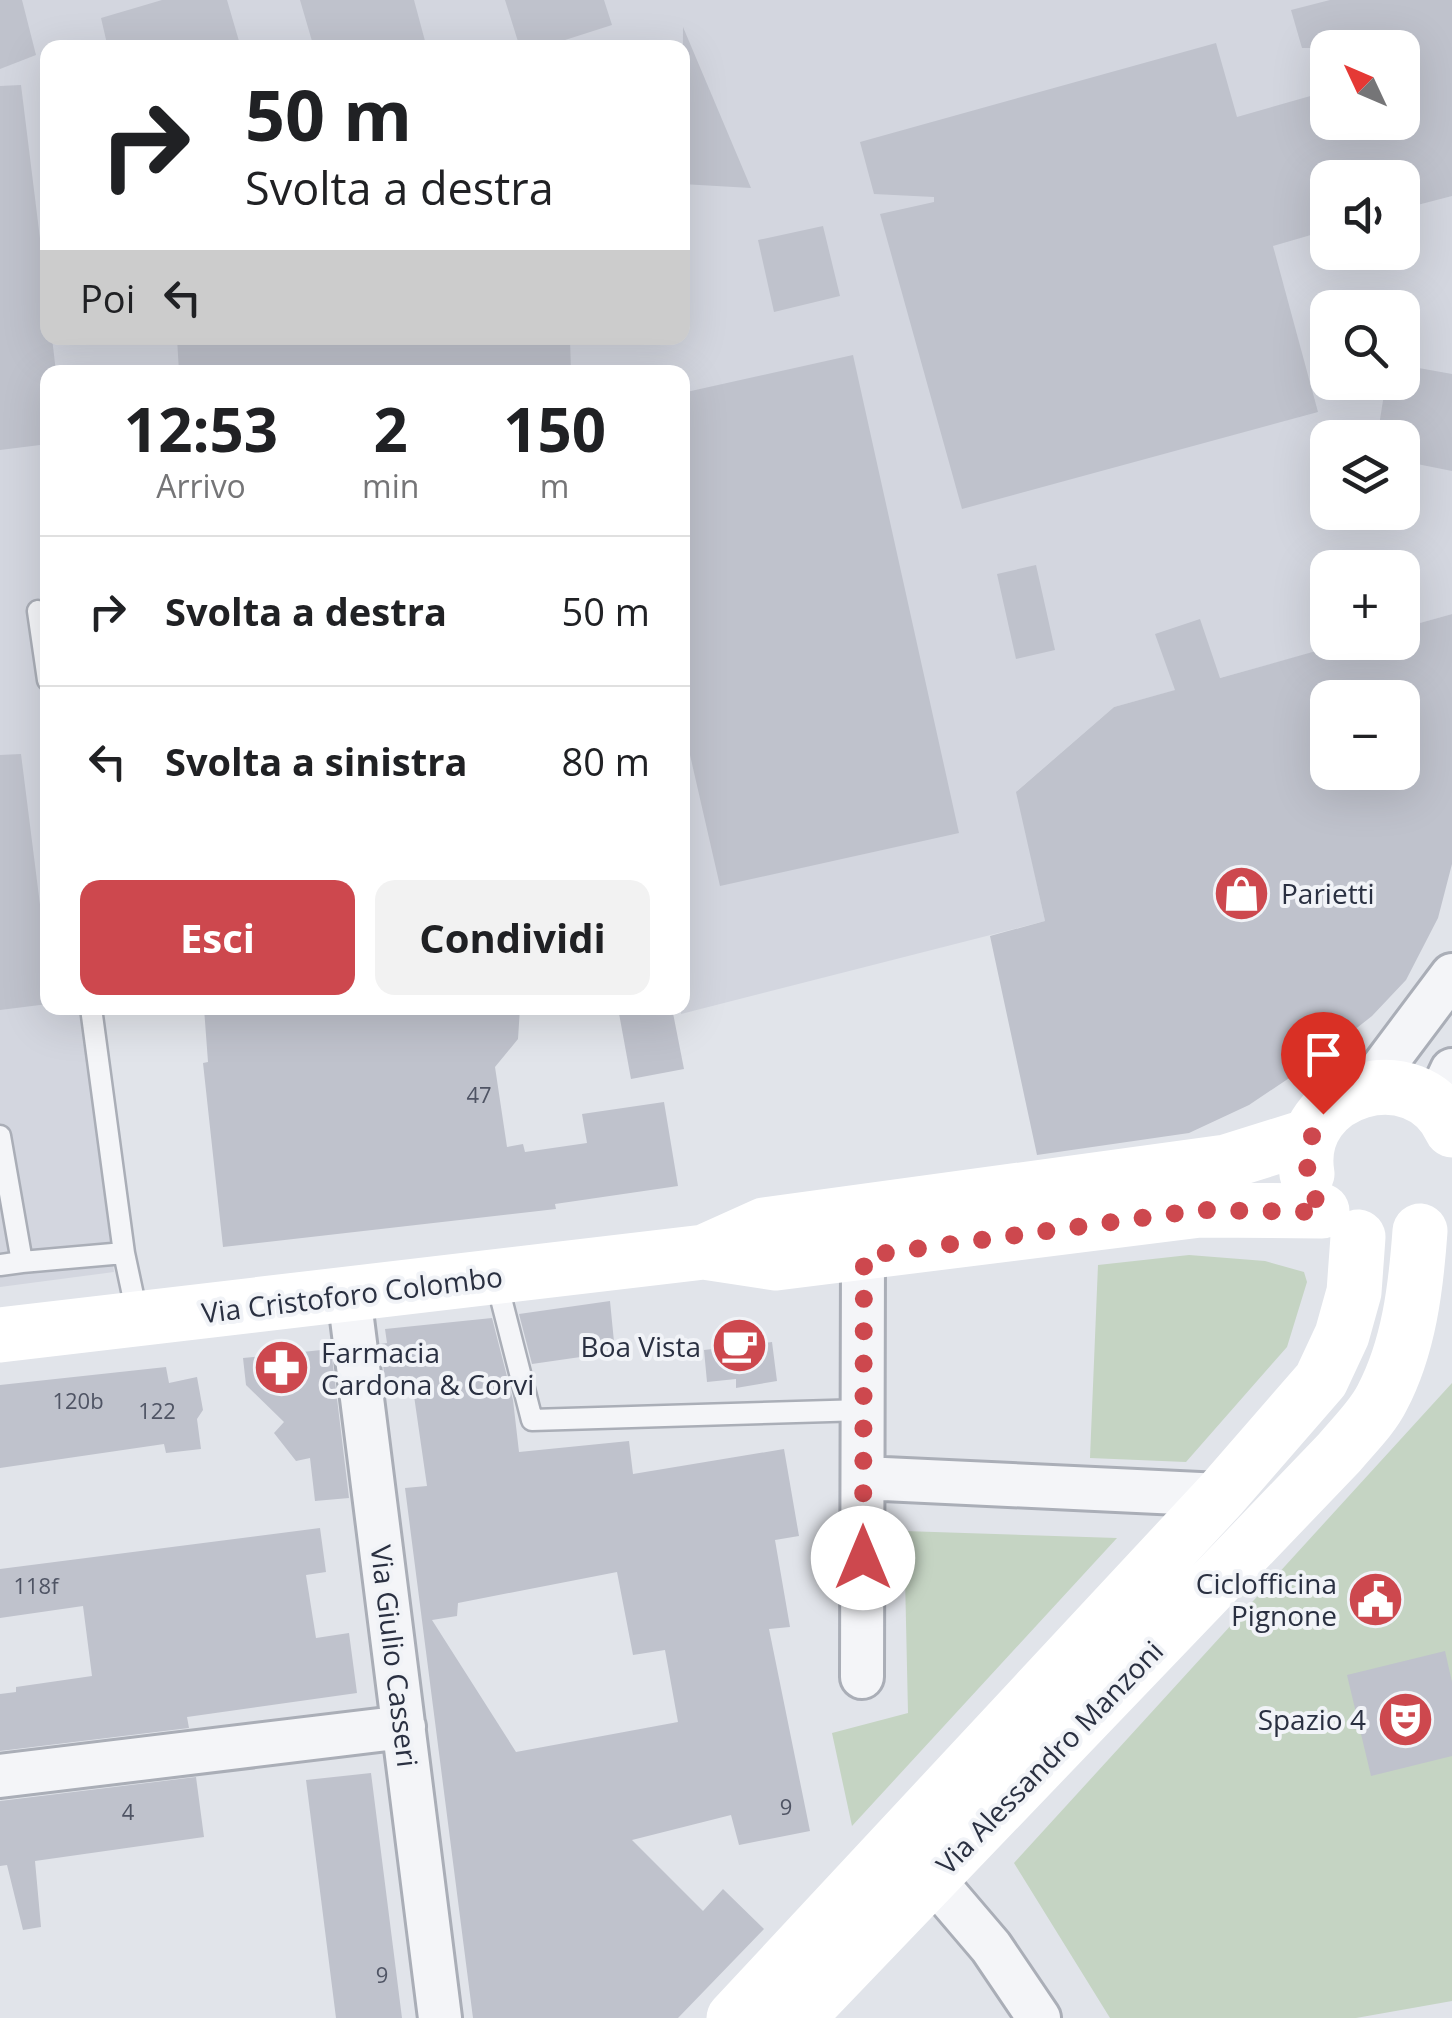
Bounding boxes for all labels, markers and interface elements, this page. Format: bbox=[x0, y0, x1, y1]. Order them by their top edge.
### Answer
north arrow bbox=[1310, 30, 1420, 140]
map controls bbox=[1310, 30, 1420, 790]
text: 50 m bbox=[245, 66, 412, 162]
icon: right bbox=[80, 80, 210, 210]
text: Svolta a destra bbox=[245, 157, 554, 218]
button: sound bbox=[1310, 160, 1420, 270]
icon: left bbox=[155, 270, 210, 325]
text: Poi bbox=[80, 272, 135, 324]
button: search bbox=[1310, 290, 1420, 400]
text: 12:53 bbox=[124, 388, 278, 470]
text: 2 bbox=[374, 388, 408, 470]
text: 150 bbox=[503, 388, 606, 470]
button: layers bbox=[1310, 420, 1420, 530]
text: Arrivo bbox=[156, 464, 246, 507]
text: min bbox=[362, 464, 419, 507]
text: m bbox=[540, 464, 569, 507]
button: + bbox=[1310, 550, 1420, 660]
icon: right bbox=[80, 584, 135, 639]
text: Svolta a destra bbox=[165, 585, 447, 637]
text: 50 m bbox=[561, 585, 650, 637]
button: − bbox=[1310, 680, 1420, 790]
icon: left bbox=[80, 734, 135, 789]
text: Svolta a sinistra bbox=[165, 735, 467, 787]
text: 80 m bbox=[561, 735, 650, 787]
shop icon: Parietti bbox=[1212, 863, 1272, 923]
place label: Parietti bbox=[1281, 874, 1375, 912]
button: Esci bbox=[80, 880, 355, 995]
button: Condividi bbox=[375, 880, 650, 995]
pin bbox=[1281, 1012, 1366, 1115]
icon: arrive bbox=[1296, 1027, 1351, 1082]
house number: 47 bbox=[466, 1079, 492, 1109]
street label: Via Cristoforo Colombo bbox=[199, 1257, 505, 1331]
cafe icon: Boa Vista bbox=[710, 1316, 770, 1376]
place label: Boa Vista bbox=[581, 1327, 701, 1365]
place label: Farmacia Cardona & Corvi bbox=[321, 1333, 534, 1403]
pharmacy icon: Farmacia Cardona & Corvi bbox=[252, 1338, 312, 1398]
house number: 120b bbox=[52, 1385, 104, 1415]
house number: 122 bbox=[138, 1395, 176, 1425]
position arrow bbox=[811, 1506, 915, 1610]
street label: Via Giulio Casseri bbox=[363, 1543, 427, 1769]
place label: Ciclofficina Pignone bbox=[1196, 1564, 1337, 1634]
public building icon: Ciclofficina Pignone bbox=[1346, 1569, 1406, 1629]
house number: 118f bbox=[13, 1570, 60, 1600]
street label: Via Alessandro Manzoni bbox=[927, 1632, 1171, 1882]
theatre icon: Spazio 4 bbox=[1375, 1689, 1435, 1749]
place label: Spazio 4 bbox=[1258, 1700, 1366, 1738]
house number: 9 bbox=[780, 1791, 792, 1821]
house number: 4 bbox=[122, 1796, 135, 1826]
house number: 9 bbox=[376, 1959, 388, 1989]

